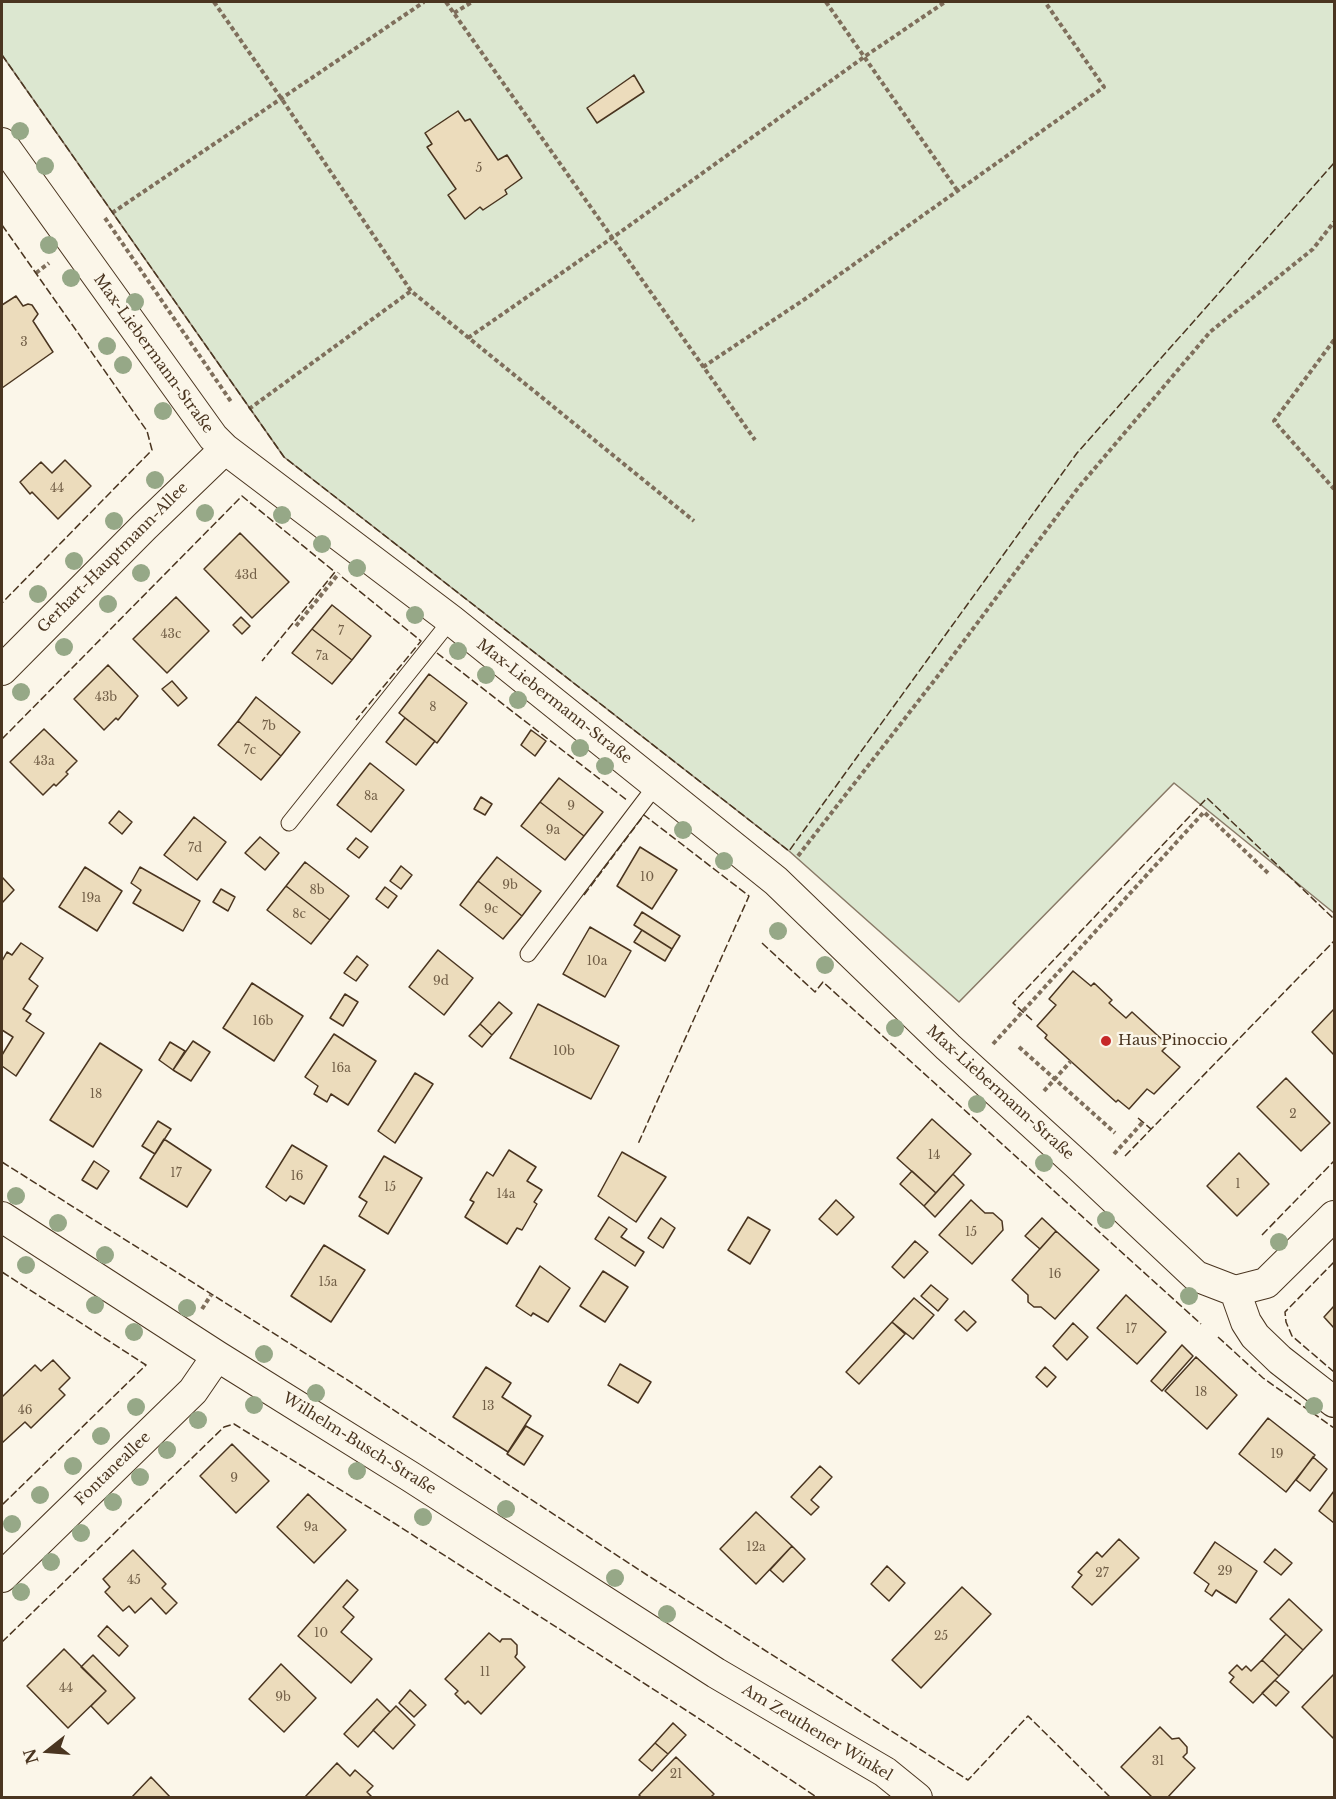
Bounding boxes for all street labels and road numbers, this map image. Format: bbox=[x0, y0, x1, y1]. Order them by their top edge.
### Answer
street label: Max-Liebermann-Straße bbox=[89, 271, 217, 437]
street label: Gerhart-Hauptmann-Allee bbox=[34, 479, 192, 637]
street label: Max-Liebermann-Straße bbox=[473, 636, 635, 768]
street label: Max-Liebermann-Straße bbox=[923, 1022, 1077, 1164]
street label: Wilhelm-Busch-Straße bbox=[279, 1389, 439, 1499]
street label: Fontaneallee bbox=[72, 1429, 154, 1509]
street label: Am Zeuthener Winkel bbox=[739, 1681, 895, 1785]

